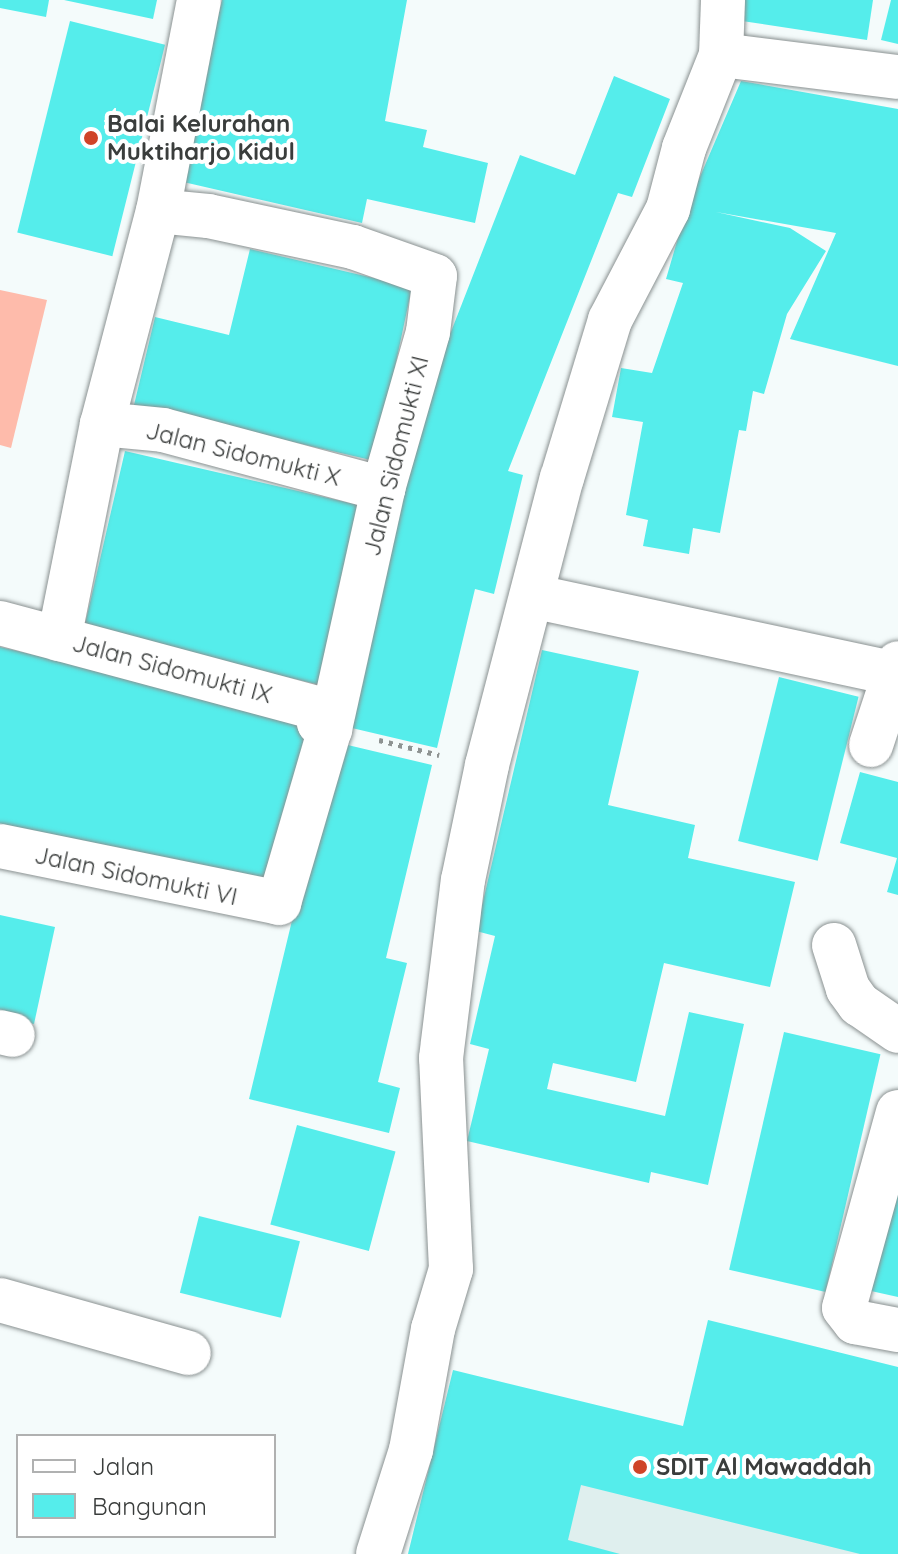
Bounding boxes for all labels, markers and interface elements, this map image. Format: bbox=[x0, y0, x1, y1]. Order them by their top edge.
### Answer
place label: Balai Kelurahan Muktiharjo Kidul bbox=[107, 110, 295, 166]
marker: Balai Kelurahan Muktiharjo Kidul bbox=[82, 129, 100, 147]
street label: Jalan Sidomukti XI bbox=[357, 353, 435, 559]
street label: Jalan Sidomukti X bbox=[143, 416, 343, 492]
street label: Jalan Sidomukti IX bbox=[69, 629, 275, 709]
street label: Jalan Sidomukti VI bbox=[32, 840, 240, 912]
legend bbox=[16, 1434, 276, 1538]
text: Jalan bbox=[92, 1451, 154, 1481]
place label: SDIT Al Mawaddah bbox=[656, 1453, 872, 1481]
marker: SDIT Al Mawaddah bbox=[631, 1458, 649, 1476]
text: Bangunan bbox=[92, 1491, 207, 1521]

